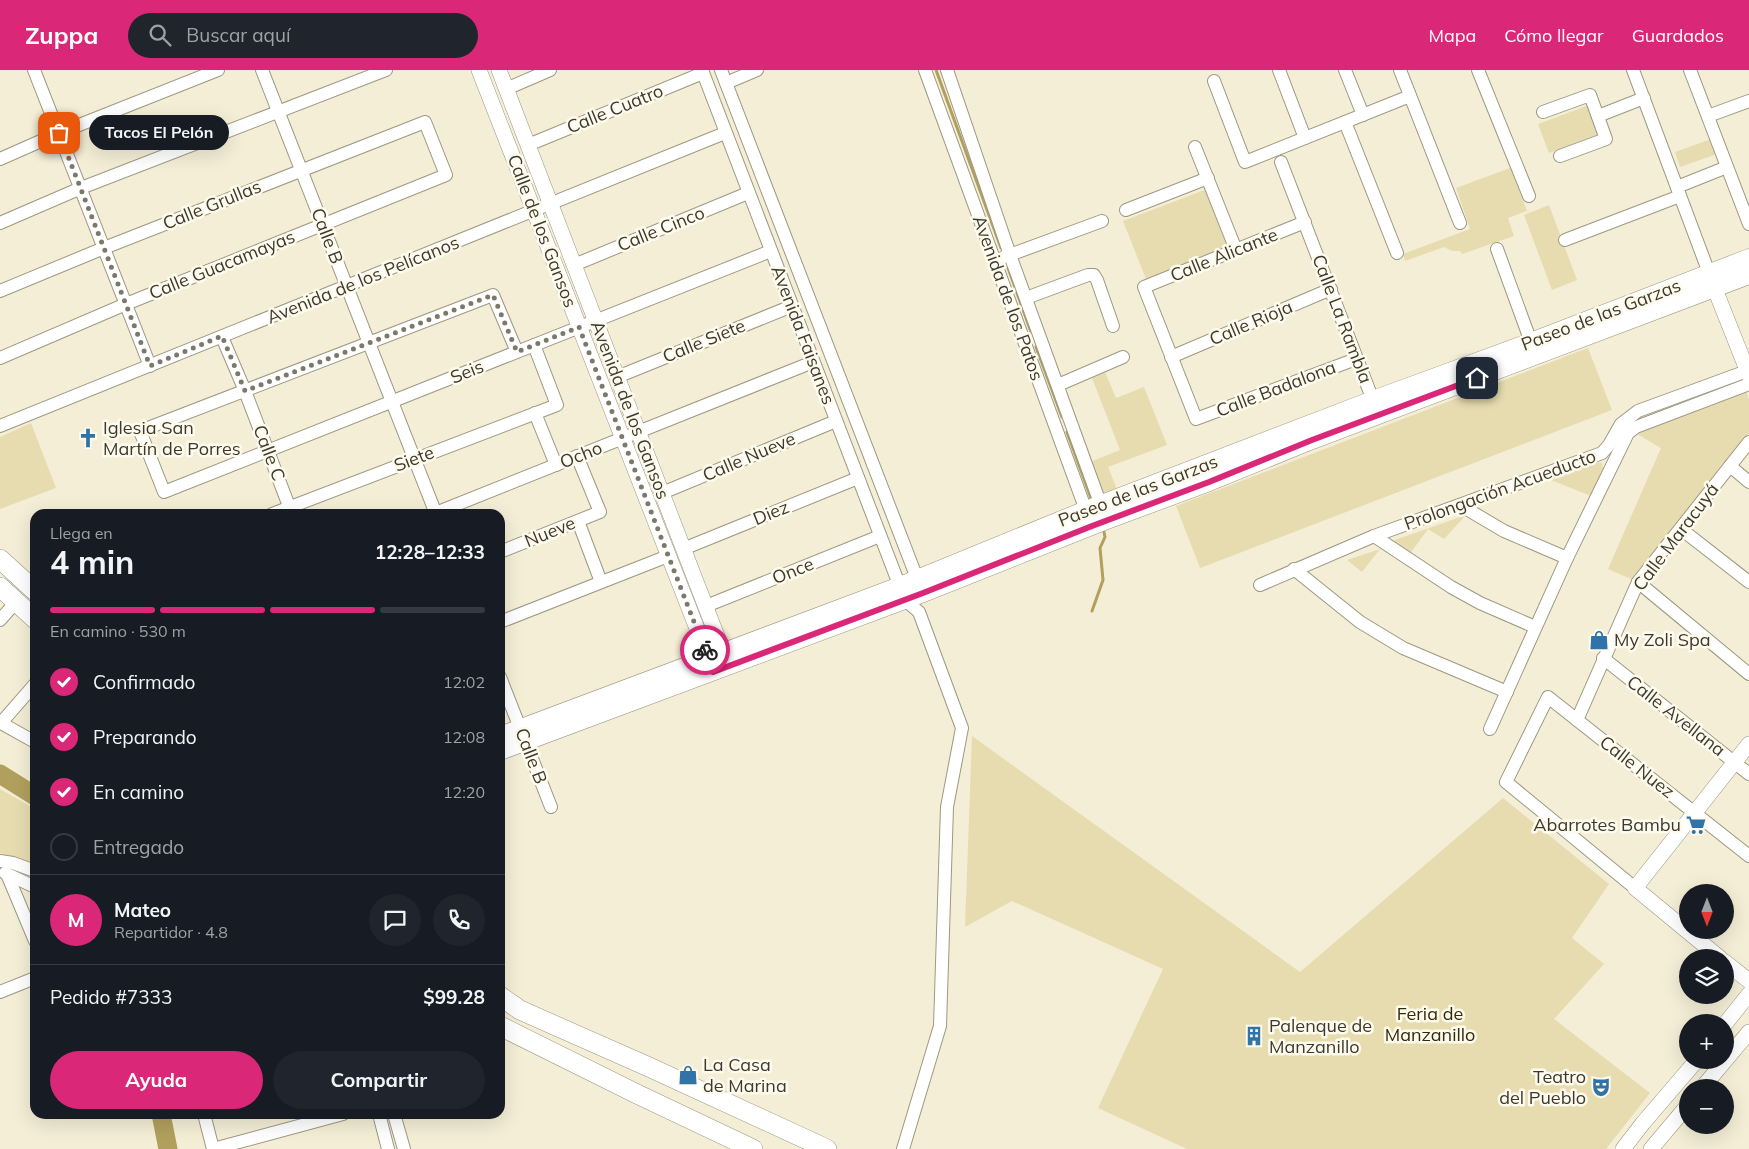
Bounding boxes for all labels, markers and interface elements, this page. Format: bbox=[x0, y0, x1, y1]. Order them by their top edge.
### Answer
search box bbox=[128, 13, 478, 58]
text: Zuppa bbox=[25, 20, 98, 50]
icon: search bbox=[146, 21, 174, 49]
text: Buscar aquí bbox=[186, 23, 290, 47]
text: Mapa bbox=[1428, 24, 1476, 47]
text: Cómo llegar bbox=[1504, 24, 1604, 47]
text: Guardados bbox=[1632, 24, 1724, 47]
street label: Calle Cuatro bbox=[563, 79, 666, 138]
pin bbox=[38, 112, 80, 154]
callout: Tacos El Pelón bbox=[89, 116, 229, 150]
icon: bag bbox=[45, 119, 73, 147]
text: Tacos El Pelón bbox=[105, 122, 213, 142]
street label: Calle de los Gansos bbox=[503, 151, 582, 311]
street label: Calle Grullas bbox=[159, 174, 265, 235]
street label: Calle Cinco bbox=[614, 201, 708, 256]
street label: Calle B bbox=[306, 205, 349, 267]
street label: Avenida de los Patos bbox=[968, 212, 1049, 384]
street label: Calle Alicante bbox=[1167, 223, 1281, 287]
street label: Calle Guacamayas bbox=[145, 225, 298, 304]
street label: Avenida de los Pelícanos bbox=[263, 230, 463, 329]
street label: Calle La Rambla bbox=[1307, 251, 1378, 386]
street label: Avenida Faisanes bbox=[766, 262, 841, 408]
street label: Paseo de las Garzas bbox=[1518, 273, 1684, 356]
street label: Calle Rioja bbox=[1206, 295, 1296, 350]
street label: Calle Siete bbox=[659, 314, 749, 368]
street label: Avenida de los Gansos bbox=[586, 317, 675, 502]
street label: Seis bbox=[447, 354, 487, 389]
street label: Calle Badalona bbox=[1213, 355, 1339, 422]
pin bbox=[1456, 357, 1498, 399]
icon: home bbox=[1463, 364, 1491, 392]
place label: Iglesia San Martín de Porres bbox=[103, 416, 241, 460]
street label: Calle C bbox=[248, 422, 291, 484]
church icon: Iglesia San Martín de Porres bbox=[77, 427, 99, 449]
street label: Calle Nueve bbox=[699, 427, 799, 486]
street label: Ocho bbox=[556, 436, 605, 473]
street label: Siete bbox=[390, 440, 437, 477]
street label: Prolongación Acueducto bbox=[1401, 444, 1599, 535]
street label: Paseo de las Garzas bbox=[1055, 449, 1221, 532]
street label: Calle Maracuyá bbox=[1628, 478, 1724, 595]
street label: Diez bbox=[749, 495, 792, 530]
street label: Nueve bbox=[521, 511, 579, 552]
text: Llega en bbox=[50, 523, 113, 543]
text: 12:28–12:33 bbox=[375, 540, 485, 564]
text: 4 min bbox=[50, 542, 134, 582]
street label: Once bbox=[769, 552, 817, 589]
text: En camino · 530 m bbox=[50, 621, 186, 641]
courier bbox=[680, 625, 730, 675]
place label: My Zoli Spa bbox=[1614, 628, 1711, 651]
shop icon: My Zoli Spa bbox=[1588, 629, 1610, 651]
icon: bike bbox=[691, 636, 719, 664]
icon: check bbox=[50, 668, 78, 696]
text: Confirmado bbox=[93, 670, 195, 694]
street label: Calle Avellana bbox=[1623, 670, 1730, 761]
text: 12:02 bbox=[443, 672, 485, 692]
icon: check bbox=[50, 723, 78, 751]
text: Preparando bbox=[93, 725, 197, 749]
street label: Calle B bbox=[510, 725, 553, 787]
text: 12:08 bbox=[443, 727, 485, 747]
street label: Calle Nuez bbox=[1595, 730, 1679, 803]
icon: check bbox=[50, 778, 78, 806]
text: En camino bbox=[93, 780, 184, 804]
text: 12:20 bbox=[443, 782, 485, 802]
place label: Abarrotes Bambu bbox=[1533, 813, 1681, 836]
supermarket icon: Abarrotes Bambu bbox=[1685, 814, 1707, 836]
text: Entregado bbox=[93, 835, 184, 859]
north arrow bbox=[1679, 884, 1734, 939]
map controls bbox=[1679, 884, 1734, 1134]
button: chat bbox=[369, 894, 421, 946]
button: phone bbox=[433, 894, 485, 946]
text: Mateo bbox=[114, 898, 171, 922]
text: M bbox=[68, 908, 84, 932]
text: Repartidor · 4.8 bbox=[114, 922, 228, 942]
button: layers bbox=[1679, 949, 1734, 1004]
text: Pedido #7333 bbox=[50, 985, 172, 1009]
text: $99.28 bbox=[423, 985, 485, 1009]
park label: Feria de Manzanillo bbox=[1385, 1002, 1475, 1046]
place label: Palenque de Manzanillo bbox=[1269, 1014, 1372, 1058]
button: + bbox=[1679, 1014, 1734, 1069]
building icon: Palenque de Manzanillo bbox=[1243, 1025, 1265, 1047]
button: Ayuda bbox=[50, 1051, 263, 1109]
button: Compartir bbox=[273, 1051, 485, 1109]
place label: La Casa de Marina bbox=[703, 1053, 787, 1097]
shop icon: La Casa de Marina bbox=[677, 1064, 699, 1086]
place label: Teatro del Pueblo bbox=[1499, 1065, 1586, 1109]
theatre icon: Teatro del Pueblo bbox=[1590, 1076, 1612, 1098]
button: − bbox=[1679, 1079, 1734, 1134]

